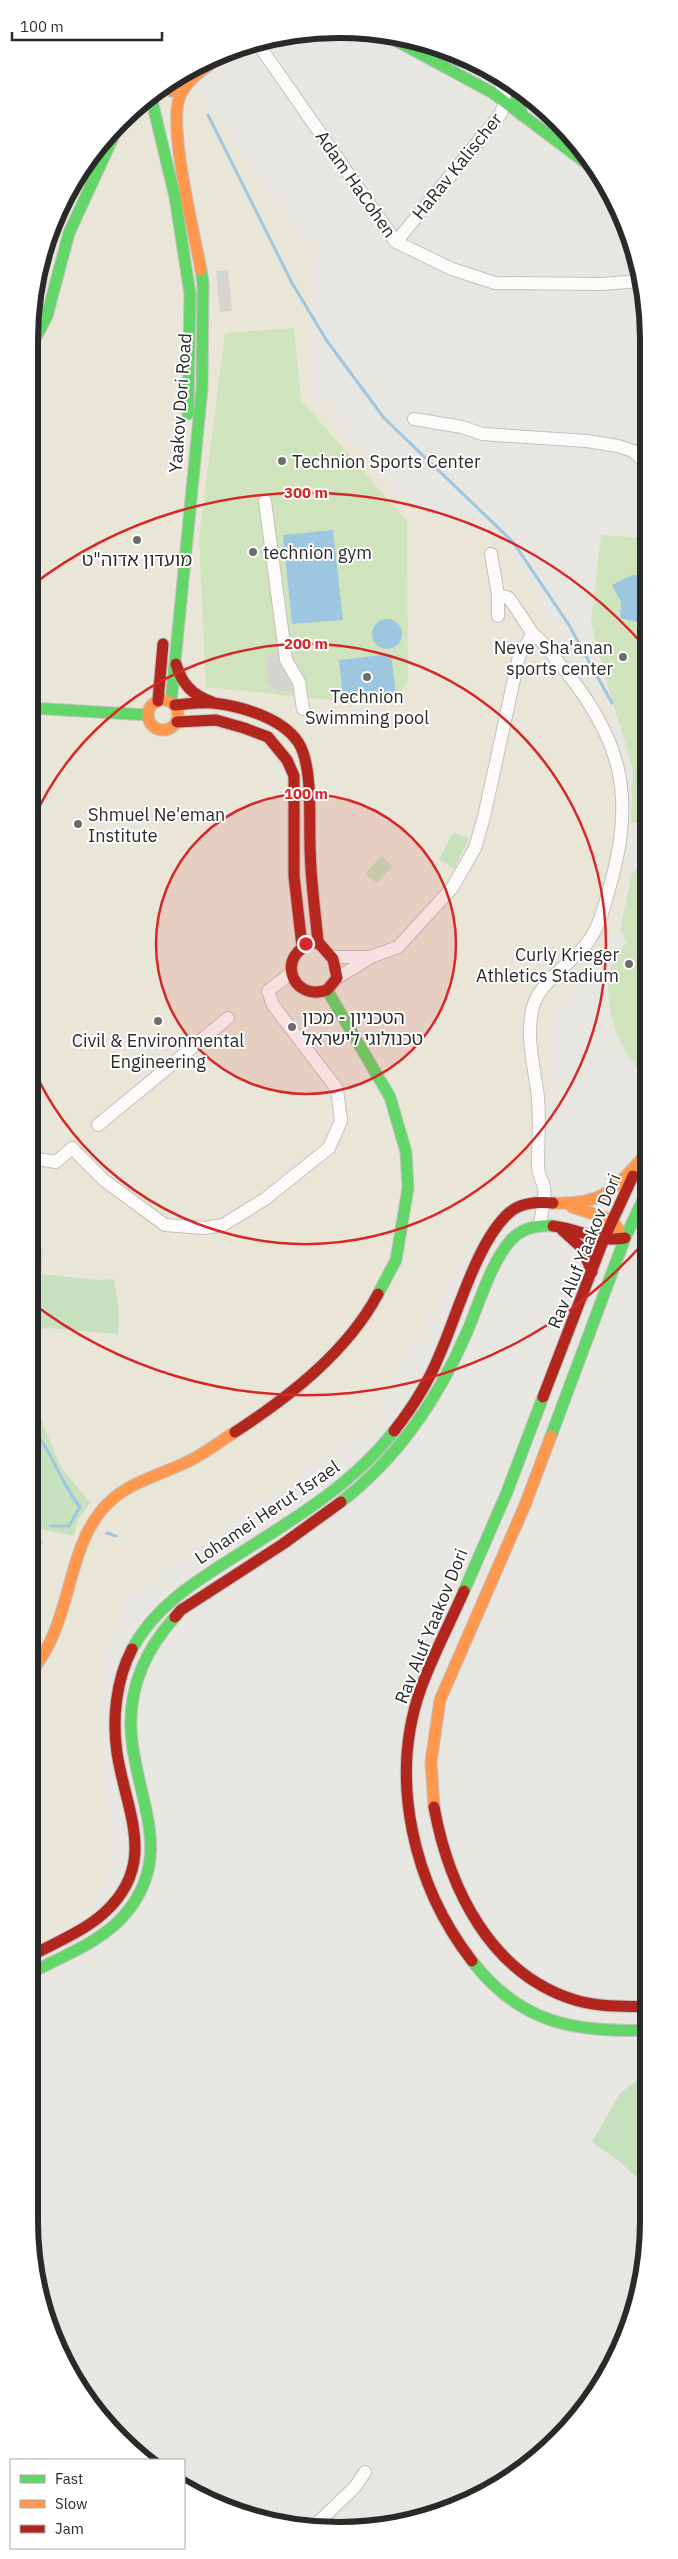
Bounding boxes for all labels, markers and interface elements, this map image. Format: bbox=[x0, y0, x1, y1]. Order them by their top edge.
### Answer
scale bar bbox=[12, 10, 162, 42]
text: 100 m bbox=[20, 17, 64, 36]
street label: HaRav Kalischer bbox=[407, 108, 507, 224]
street label: Adam HaCohen bbox=[311, 126, 401, 242]
street label: Yaakov Dori Road bbox=[164, 332, 196, 474]
place label: Technion Sports Center bbox=[292, 450, 481, 473]
marker: Technion Sports Center bbox=[276, 455, 288, 467]
text: 300 m bbox=[284, 483, 328, 502]
marker: מועדון אדוה"ט bbox=[131, 534, 143, 546]
place label: technion gym bbox=[263, 541, 372, 564]
marker: technion gym bbox=[247, 546, 259, 558]
place label: מועדון אדוה"ט bbox=[82, 548, 192, 571]
text: 200 m bbox=[284, 634, 328, 653]
place label: Neve Sha'anan sports center bbox=[494, 636, 613, 680]
marker: Neve Sha'anan sports center bbox=[617, 651, 629, 663]
marker: Technion Swimming pool bbox=[361, 671, 373, 683]
place label: Technion Swimming pool bbox=[305, 685, 429, 729]
text: 100 m bbox=[284, 784, 328, 803]
place label: Shmuel Ne'eman Institute bbox=[88, 803, 225, 847]
marker: Shmuel Ne'eman Institute bbox=[72, 818, 84, 830]
centre of rings bbox=[297, 935, 315, 953]
place label: Curly Krieger Athletics Stadium bbox=[476, 943, 619, 987]
marker: Curly Krieger Athletics Stadium bbox=[623, 958, 635, 970]
place label: הטכניון - מכון טכנולוגי לישראל bbox=[302, 1006, 423, 1050]
marker: Civil & Environmental Engineering bbox=[152, 1015, 164, 1027]
marker: הטכניון - מכון טכנולוגי לישראל bbox=[286, 1021, 298, 1033]
place label: Civil & Environmental Engineering bbox=[72, 1029, 244, 1073]
street label: Rav Aluf Yaakov Dori bbox=[542, 1170, 626, 1332]
street label: Lohamei Herut Israel bbox=[190, 1455, 344, 1569]
street label: Rav Aluf Yaakov Dori bbox=[389, 1545, 473, 1707]
legend bbox=[10, 2459, 185, 2549]
text: Fast bbox=[55, 2469, 83, 2488]
text: Slow bbox=[55, 2494, 88, 2513]
text: Jam bbox=[55, 2519, 84, 2538]

